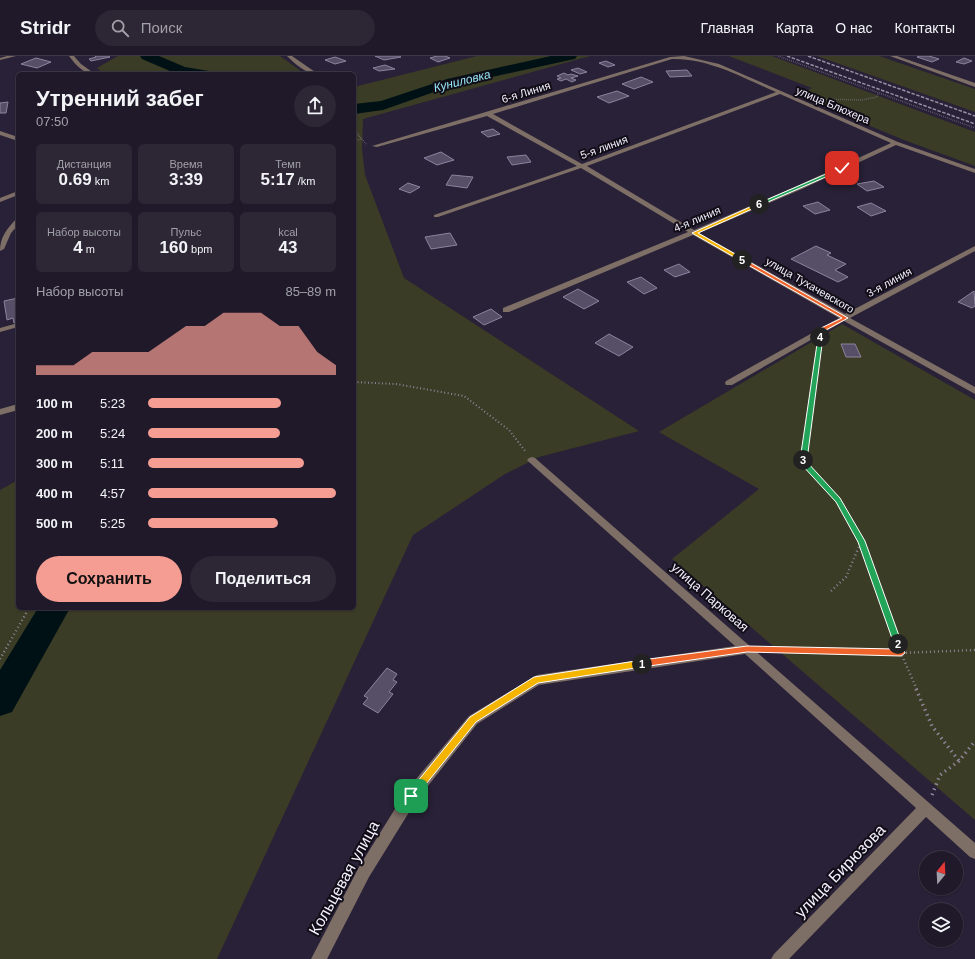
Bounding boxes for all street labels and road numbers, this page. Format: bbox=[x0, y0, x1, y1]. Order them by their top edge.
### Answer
street label: 6-я Линия bbox=[500, 79, 552, 105]
street label: улица Блюхера bbox=[794, 84, 872, 126]
street label: 5-я линия bbox=[579, 133, 629, 161]
street label: 4-я линия bbox=[672, 204, 722, 234]
street label: улица Тухачевского bbox=[764, 255, 856, 315]
street label: 3-я линия bbox=[864, 265, 914, 299]
street label: улица Парковая bbox=[668, 559, 752, 635]
street label: Кольцевая улица bbox=[306, 818, 382, 938]
street label: улица Бирюзова bbox=[791, 821, 889, 921]

